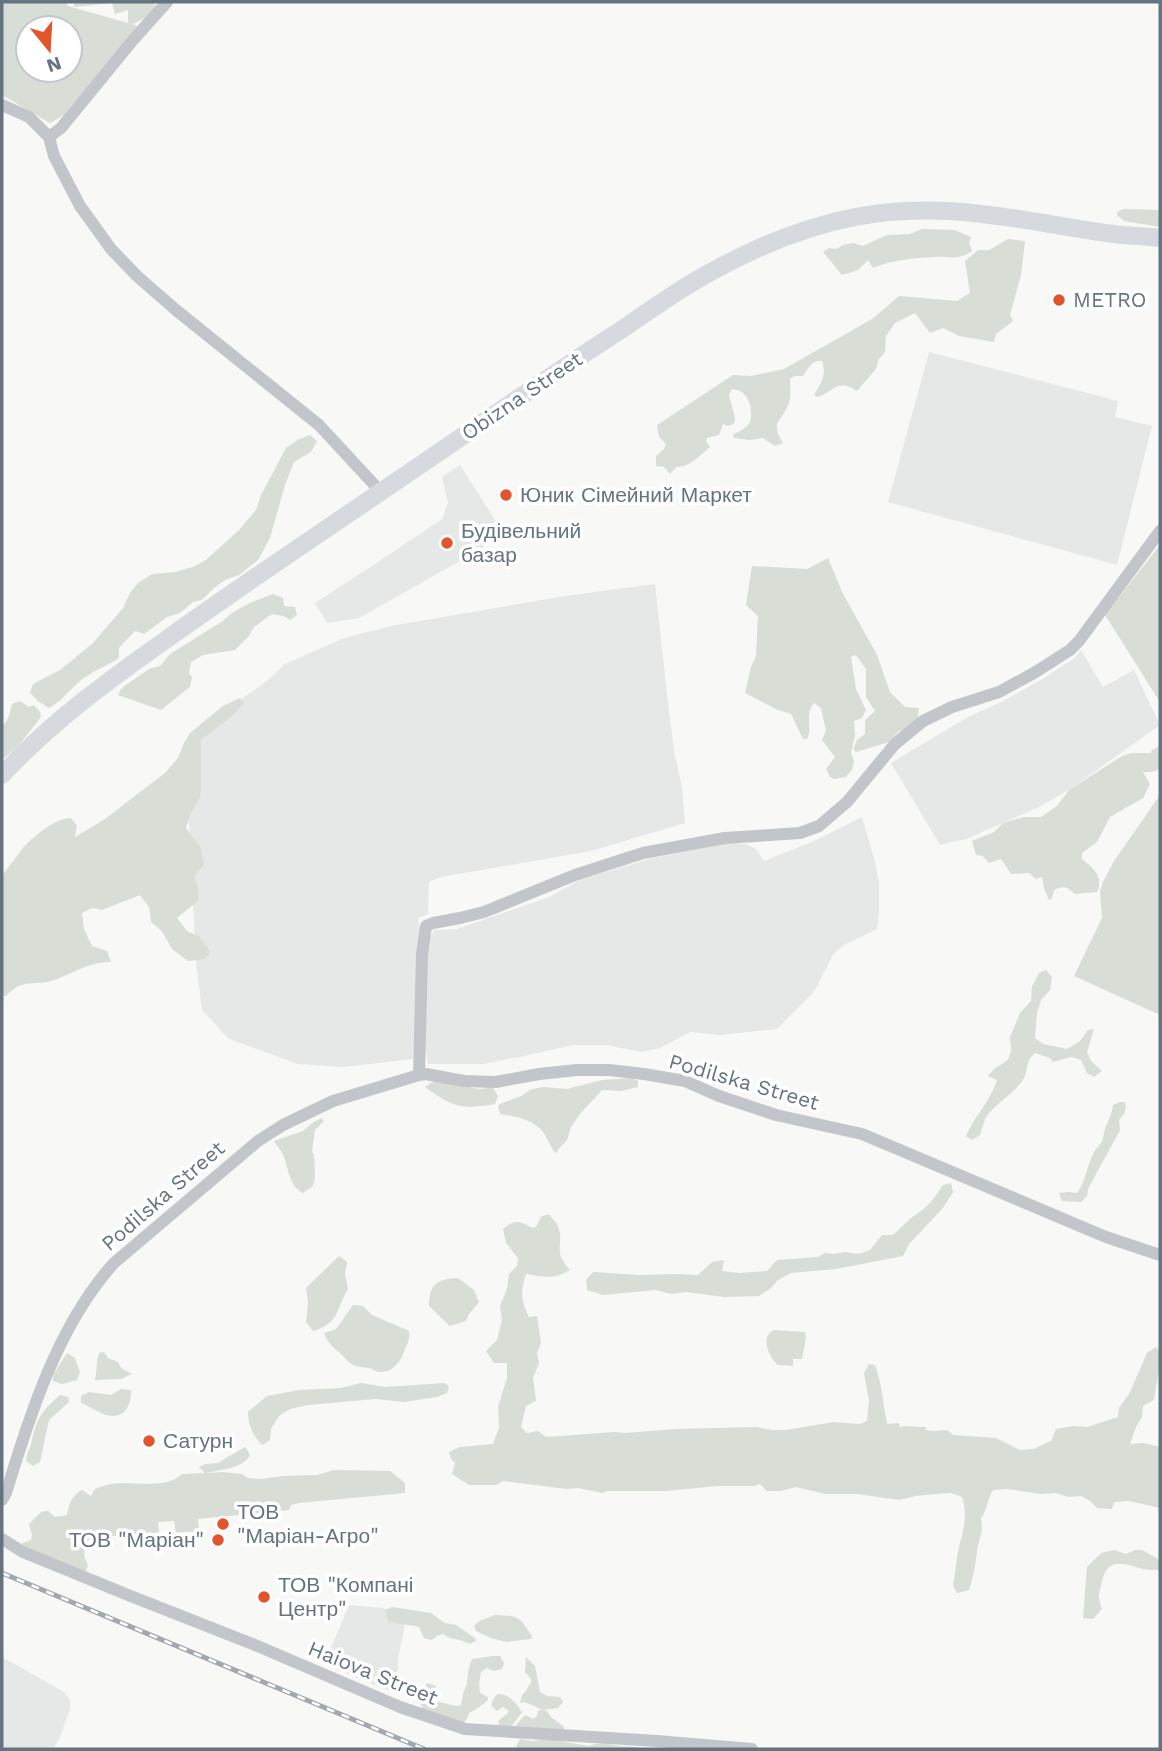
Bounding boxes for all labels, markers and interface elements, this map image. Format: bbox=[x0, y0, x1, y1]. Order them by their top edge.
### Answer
north arrow bbox=[14, 14, 84, 84]
text: N bbox=[44, 52, 64, 78]
place label: METRO bbox=[1073, 287, 1147, 312]
marker: METRO bbox=[1051, 292, 1067, 308]
street label: Obizna Street bbox=[457, 346, 587, 445]
place label: Юник Сімейний Маркет bbox=[520, 482, 752, 507]
marker: Юник Сімейний Маркет bbox=[498, 487, 514, 503]
place label: Будівельний базар bbox=[461, 518, 581, 567]
marker: Будівельний базар bbox=[439, 535, 455, 551]
street label: Podilska Street bbox=[666, 1048, 822, 1115]
street label: Podilska Street bbox=[96, 1135, 229, 1256]
place label: Сатурн bbox=[163, 1428, 233, 1453]
marker: Сатурн bbox=[141, 1433, 157, 1449]
place label: ТОВ "Маріан-Агро" bbox=[237, 1499, 379, 1548]
marker: ТОВ "Маріан-Агро" bbox=[215, 1516, 231, 1532]
place label: ТОВ "Маріан" bbox=[69, 1527, 204, 1552]
marker: ТОВ "Маріан" bbox=[210, 1532, 226, 1548]
place label: ТОВ "Компані Центр" bbox=[278, 1572, 414, 1621]
marker: ТОВ "Компані Центр" bbox=[256, 1589, 272, 1605]
street label: Haiova Street bbox=[305, 1635, 442, 1710]

